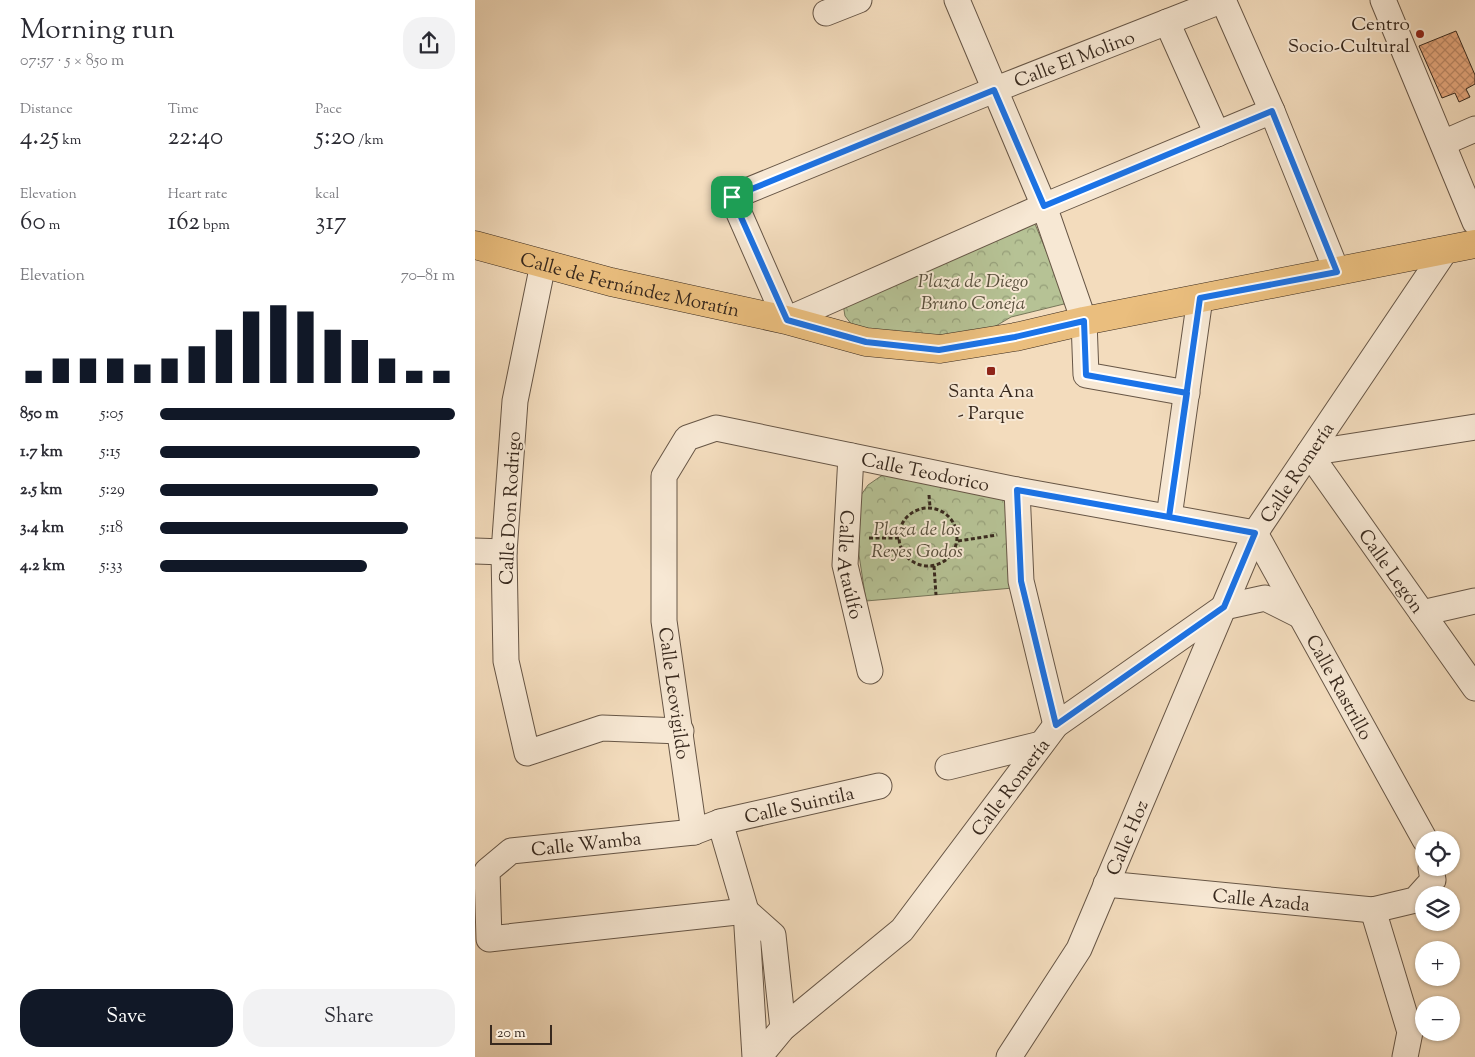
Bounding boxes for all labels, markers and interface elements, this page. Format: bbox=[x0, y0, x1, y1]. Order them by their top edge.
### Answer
text: Morning run bbox=[20, 11, 175, 51]
place label: Centro Socio-Cultural bbox=[1288, 12, 1410, 61]
button: share bbox=[403, 17, 455, 69]
street label: Calle El Molino bbox=[1011, 25, 1139, 96]
marker: Centro Socio-Cultural bbox=[1414, 28, 1426, 40]
text: 07:57 · 5 × 850 m bbox=[20, 50, 124, 73]
text: Distance bbox=[20, 100, 73, 120]
text: Time bbox=[168, 100, 199, 120]
text: Pace bbox=[315, 100, 342, 120]
text: 4.25 bbox=[20, 120, 59, 156]
text: 22:40 bbox=[168, 120, 223, 156]
text: 5:20 bbox=[315, 120, 355, 156]
text: km bbox=[59, 131, 81, 151]
text: /km bbox=[355, 131, 384, 151]
pin bbox=[711, 176, 753, 218]
icon: arrive bbox=[718, 183, 746, 211]
text: Elevation bbox=[20, 185, 77, 205]
text: Heart rate bbox=[168, 185, 227, 205]
text: kcal bbox=[315, 185, 339, 205]
text: 60 bbox=[20, 205, 46, 241]
text: 162 bbox=[168, 205, 200, 241]
text: 317 bbox=[315, 205, 346, 241]
text: m bbox=[46, 216, 60, 236]
text: bpm bbox=[200, 216, 230, 236]
street label: Calle de Fernández Moratín bbox=[517, 247, 742, 326]
text: Elevation bbox=[20, 265, 85, 288]
text: 70–81 m bbox=[401, 265, 455, 288]
park label: Plaza de Diego Bruno Coneja bbox=[918, 269, 1028, 318]
marker: Santa Ana - Parque bbox=[985, 365, 997, 377]
place label: Santa Ana - Parque bbox=[948, 379, 1034, 428]
text: 850 m bbox=[20, 403, 59, 426]
text: 5:05 bbox=[100, 403, 123, 426]
street label: Calle Romería bbox=[1254, 417, 1342, 529]
street label: Calle Don Rodrigo bbox=[494, 431, 529, 586]
text: 1.7 km bbox=[20, 441, 63, 464]
text: 5:15 bbox=[100, 441, 121, 464]
street label: Calle Teodorico bbox=[858, 447, 992, 500]
text: 2.5 km bbox=[20, 479, 62, 502]
text: 5:29 bbox=[100, 479, 125, 502]
street label: Calle Ataúlfo bbox=[829, 509, 868, 622]
text: 3.4 km bbox=[20, 517, 64, 540]
text: 5:18 bbox=[100, 517, 123, 540]
park label: Plaza de los Reyes Godos bbox=[871, 517, 963, 566]
street label: Calle Legón bbox=[1351, 524, 1429, 620]
text: 4.2 km bbox=[20, 555, 65, 578]
text: 5:33 bbox=[100, 555, 123, 578]
street label: Calle Leovigildo bbox=[650, 626, 695, 761]
street label: Calle Rastrillo bbox=[1298, 630, 1378, 746]
street label: Calle Romería bbox=[966, 733, 1058, 843]
street label: Calle Suintila bbox=[742, 781, 857, 832]
street label: Calle Hoz bbox=[1101, 796, 1157, 880]
street label: Calle Wamba bbox=[530, 826, 643, 865]
map controls bbox=[1415, 831, 1460, 1041]
button: locate bbox=[1415, 831, 1460, 876]
street label: Calle Azada bbox=[1211, 883, 1311, 920]
button: layers bbox=[1415, 886, 1460, 931]
button: + bbox=[1415, 941, 1460, 986]
button: Save bbox=[20, 989, 233, 1047]
button: Share bbox=[243, 989, 455, 1047]
button: − bbox=[1415, 996, 1460, 1041]
scale bar bbox=[490, 1022, 553, 1045]
text: 20 m bbox=[497, 1024, 526, 1044]

